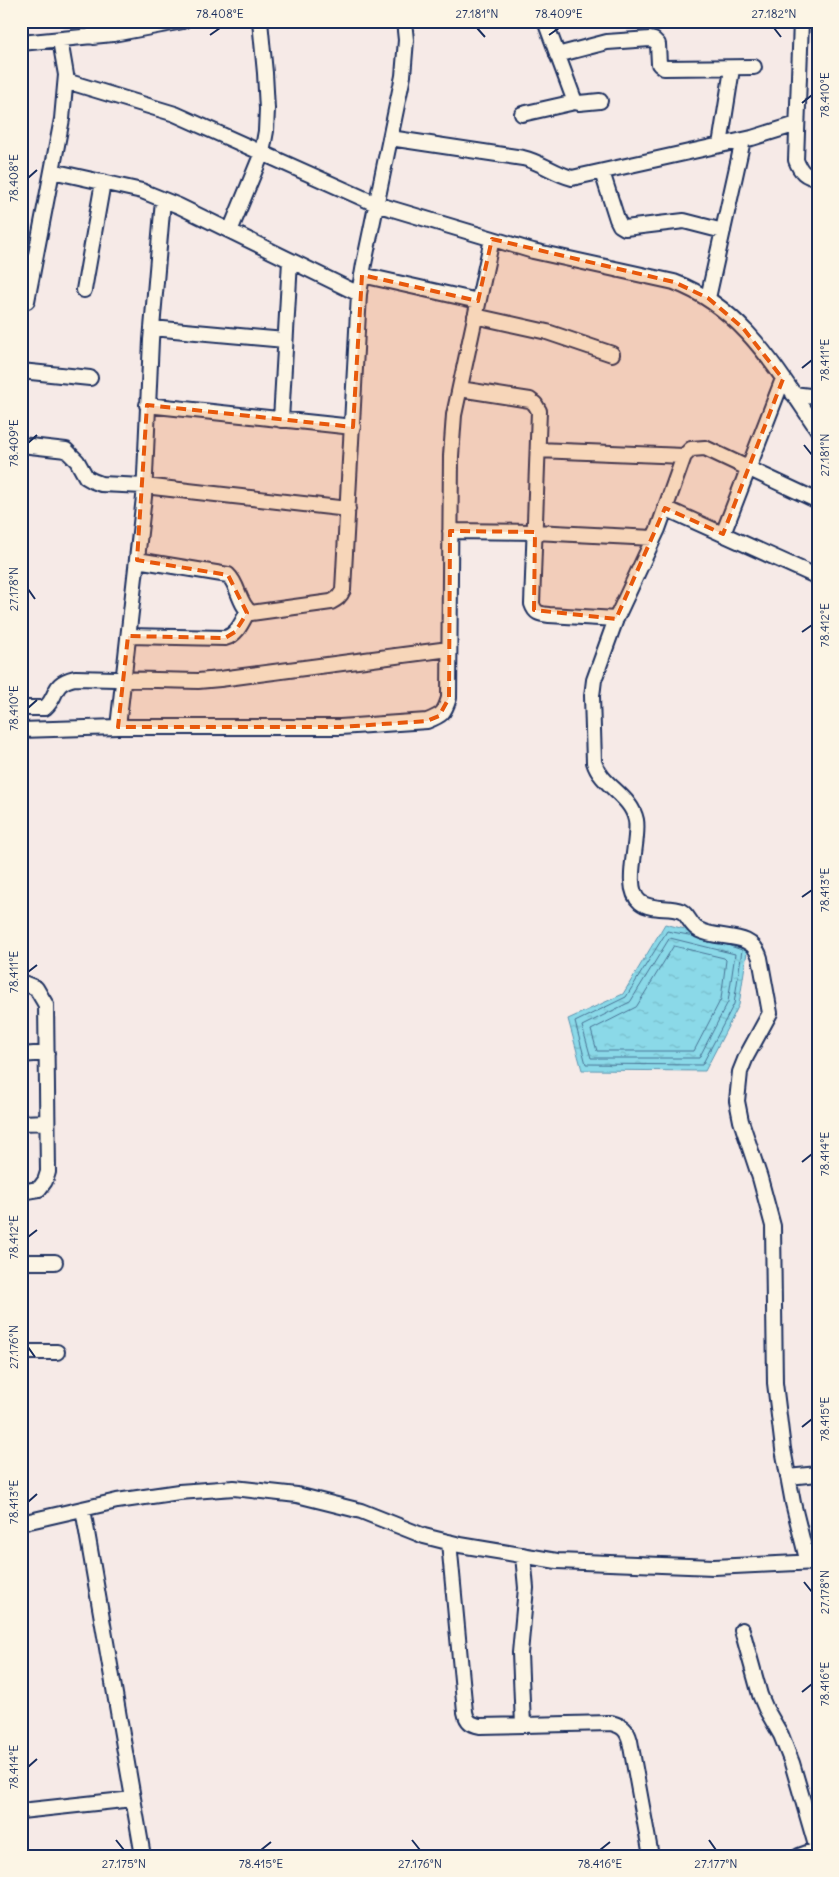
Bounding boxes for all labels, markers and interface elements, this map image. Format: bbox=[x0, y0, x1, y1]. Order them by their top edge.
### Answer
text: 78.408°E bbox=[196, 6, 244, 21]
text: 27.181°N bbox=[455, 6, 499, 21]
text: 78.409°E bbox=[535, 6, 583, 21]
text: 27.182°N bbox=[751, 6, 797, 21]
text: 78.410°E bbox=[817, 72, 832, 118]
text: 78.408°E bbox=[6, 154, 21, 202]
text: 78.411°E bbox=[817, 339, 832, 381]
text: 78.409°E bbox=[6, 419, 21, 467]
text: 27.181°N bbox=[817, 433, 832, 477]
text: 27.178°N bbox=[6, 567, 21, 611]
text: 78.412°E bbox=[817, 603, 832, 647]
text: 78.410°E bbox=[6, 685, 21, 731]
text: 78.413°E bbox=[817, 868, 832, 912]
text: 78.411°E bbox=[6, 951, 21, 993]
text: 78.414°E bbox=[817, 1132, 832, 1176]
text: 78.412°E bbox=[6, 1215, 21, 1259]
text: 27.176°N bbox=[6, 1325, 21, 1369]
text: 78.415°E bbox=[817, 1397, 832, 1441]
text: 78.413°E bbox=[6, 1480, 21, 1524]
text: 27.178°N bbox=[817, 1570, 832, 1614]
text: 78.416°E bbox=[817, 1662, 832, 1706]
text: 78.414°E bbox=[6, 1745, 21, 1789]
text: 27.175°N bbox=[102, 1856, 146, 1871]
text: 78.415°E bbox=[239, 1856, 283, 1871]
text: 27.176°N bbox=[398, 1856, 442, 1871]
text: 78.416°E bbox=[578, 1856, 622, 1871]
text: 27.177°N bbox=[694, 1856, 738, 1871]

